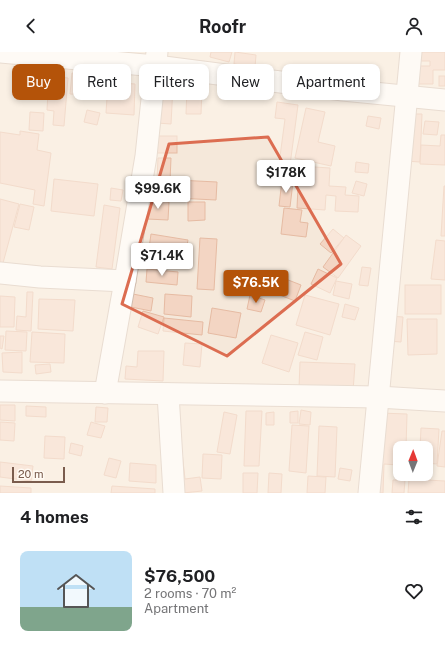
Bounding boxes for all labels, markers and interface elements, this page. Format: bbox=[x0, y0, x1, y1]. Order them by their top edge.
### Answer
icon: back bbox=[20, 15, 42, 37]
icon: person bbox=[403, 15, 425, 37]
text: Roofr bbox=[199, 16, 246, 37]
chip: Buy bbox=[12, 64, 65, 100]
chip: Rent bbox=[73, 64, 131, 100]
chip: Filters bbox=[139, 64, 209, 100]
chip: New bbox=[217, 64, 274, 100]
chip: Apartment bbox=[282, 64, 380, 100]
pin: $178K bbox=[258, 160, 314, 194]
text: $178K bbox=[266, 165, 306, 180]
pin: $99.6K bbox=[125, 176, 191, 210]
text: $99.6K bbox=[134, 181, 182, 196]
pin: $71.4K bbox=[129, 243, 195, 277]
text: $71.4K bbox=[140, 248, 184, 263]
pin: $76.5K bbox=[223, 270, 289, 304]
text: $76.5K bbox=[232, 275, 280, 290]
north arrow bbox=[393, 441, 433, 481]
map controls bbox=[393, 441, 433, 481]
scale bar bbox=[12, 465, 65, 484]
text: 20 m bbox=[18, 468, 43, 480]
icon: filters bbox=[403, 506, 425, 528]
text: 4 homes bbox=[20, 507, 89, 527]
text: $76,500 bbox=[144, 566, 215, 586]
icon: home bbox=[52, 567, 100, 615]
icon: heart bbox=[403, 580, 425, 602]
text: 2 rooms · 70 m² bbox=[144, 586, 236, 601]
text: Apartment bbox=[144, 601, 209, 616]

